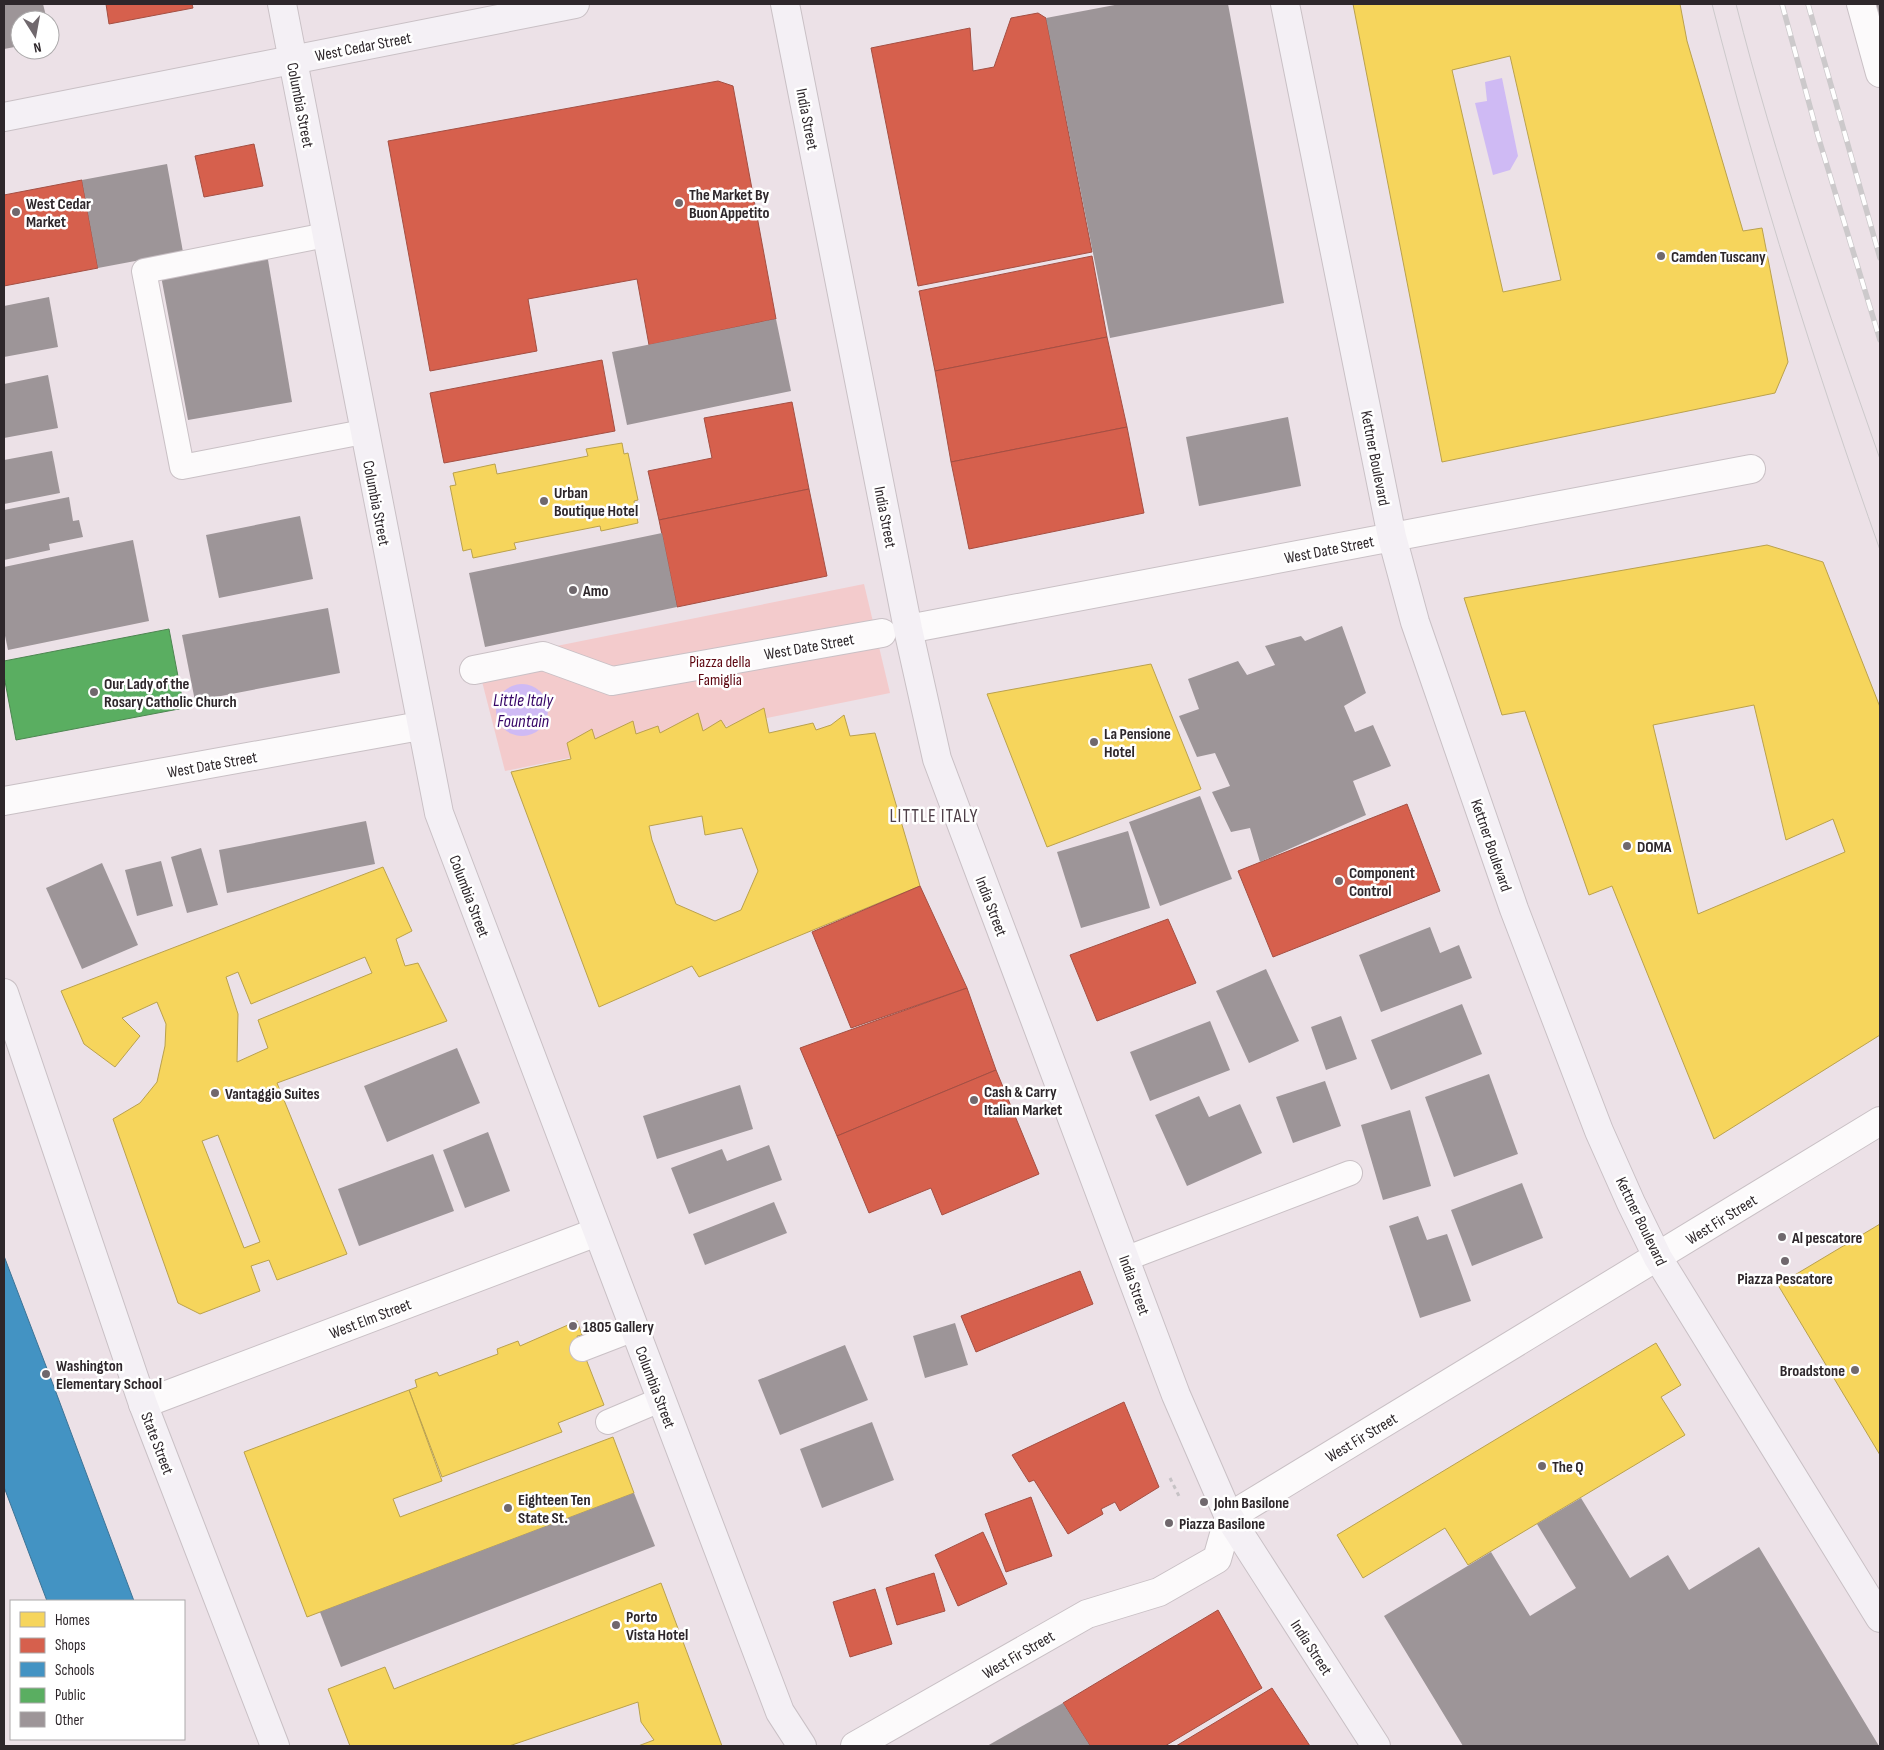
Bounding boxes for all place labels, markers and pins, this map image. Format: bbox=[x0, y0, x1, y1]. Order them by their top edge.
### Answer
place label: The Market By Buon Appetito bbox=[689, 186, 769, 223]
place label: West Cedar Market bbox=[26, 195, 91, 232]
marker: The Market By Buon Appetito bbox=[673, 197, 685, 209]
marker: West Cedar Market bbox=[10, 206, 22, 218]
place label: Camden Tuscany bbox=[1671, 248, 1766, 267]
marker: Camden Tuscany bbox=[1655, 250, 1667, 262]
place label: Urban Boutique Hotel bbox=[554, 484, 638, 521]
marker: Urban Boutique Hotel bbox=[538, 495, 550, 507]
place label: Amo bbox=[582, 582, 608, 601]
marker: Amo bbox=[567, 584, 579, 596]
place label: Our Lady of the Rosary Catholic Church bbox=[104, 675, 237, 712]
marker: Our Lady of the Rosary Catholic Church bbox=[88, 686, 100, 698]
place label: La Pensione Hotel bbox=[1104, 725, 1171, 762]
marker: La Pensione Hotel bbox=[1088, 736, 1100, 748]
place label: DOMA bbox=[1637, 838, 1672, 857]
marker: DOMA bbox=[1621, 840, 1633, 852]
place label: Component Control bbox=[1349, 864, 1415, 901]
marker: Component Control bbox=[1333, 875, 1345, 887]
place label: Cash & Carry Italian Market bbox=[984, 1083, 1062, 1120]
place label: Vantaggio Suites bbox=[225, 1085, 320, 1104]
marker: Vantaggio Suites bbox=[209, 1087, 221, 1099]
marker: Cash & Carry Italian Market bbox=[968, 1094, 980, 1106]
place label: Al pescatore bbox=[1791, 1229, 1862, 1248]
marker: Al pescatore bbox=[1776, 1231, 1788, 1243]
marker: Piazza Pescatore bbox=[1779, 1255, 1791, 1267]
place label: Piazza Pescatore bbox=[1737, 1270, 1833, 1289]
place label: 1805 Gallery bbox=[583, 1318, 654, 1337]
marker: 1805 Gallery bbox=[567, 1320, 579, 1332]
place label: Washington Elementary School bbox=[56, 1357, 162, 1394]
place label: Broadstone bbox=[1780, 1362, 1845, 1381]
marker: Broadstone bbox=[1849, 1364, 1861, 1376]
marker: Washington Elementary School bbox=[40, 1368, 52, 1380]
place label: The Q bbox=[1552, 1458, 1584, 1477]
marker: The Q bbox=[1536, 1460, 1548, 1472]
place label: Eighteen Ten State St. bbox=[518, 1491, 591, 1528]
place label: John Basilone bbox=[1213, 1494, 1289, 1513]
marker: John Basilone bbox=[1198, 1496, 1210, 1508]
marker: Eighteen Ten State St. bbox=[502, 1502, 514, 1514]
place label: Piazza Basilone bbox=[1179, 1515, 1265, 1534]
marker: Piazza Basilone bbox=[1163, 1517, 1175, 1529]
place label: Porto Vista Hotel bbox=[626, 1608, 688, 1645]
marker: Porto Vista Hotel bbox=[610, 1619, 622, 1631]

